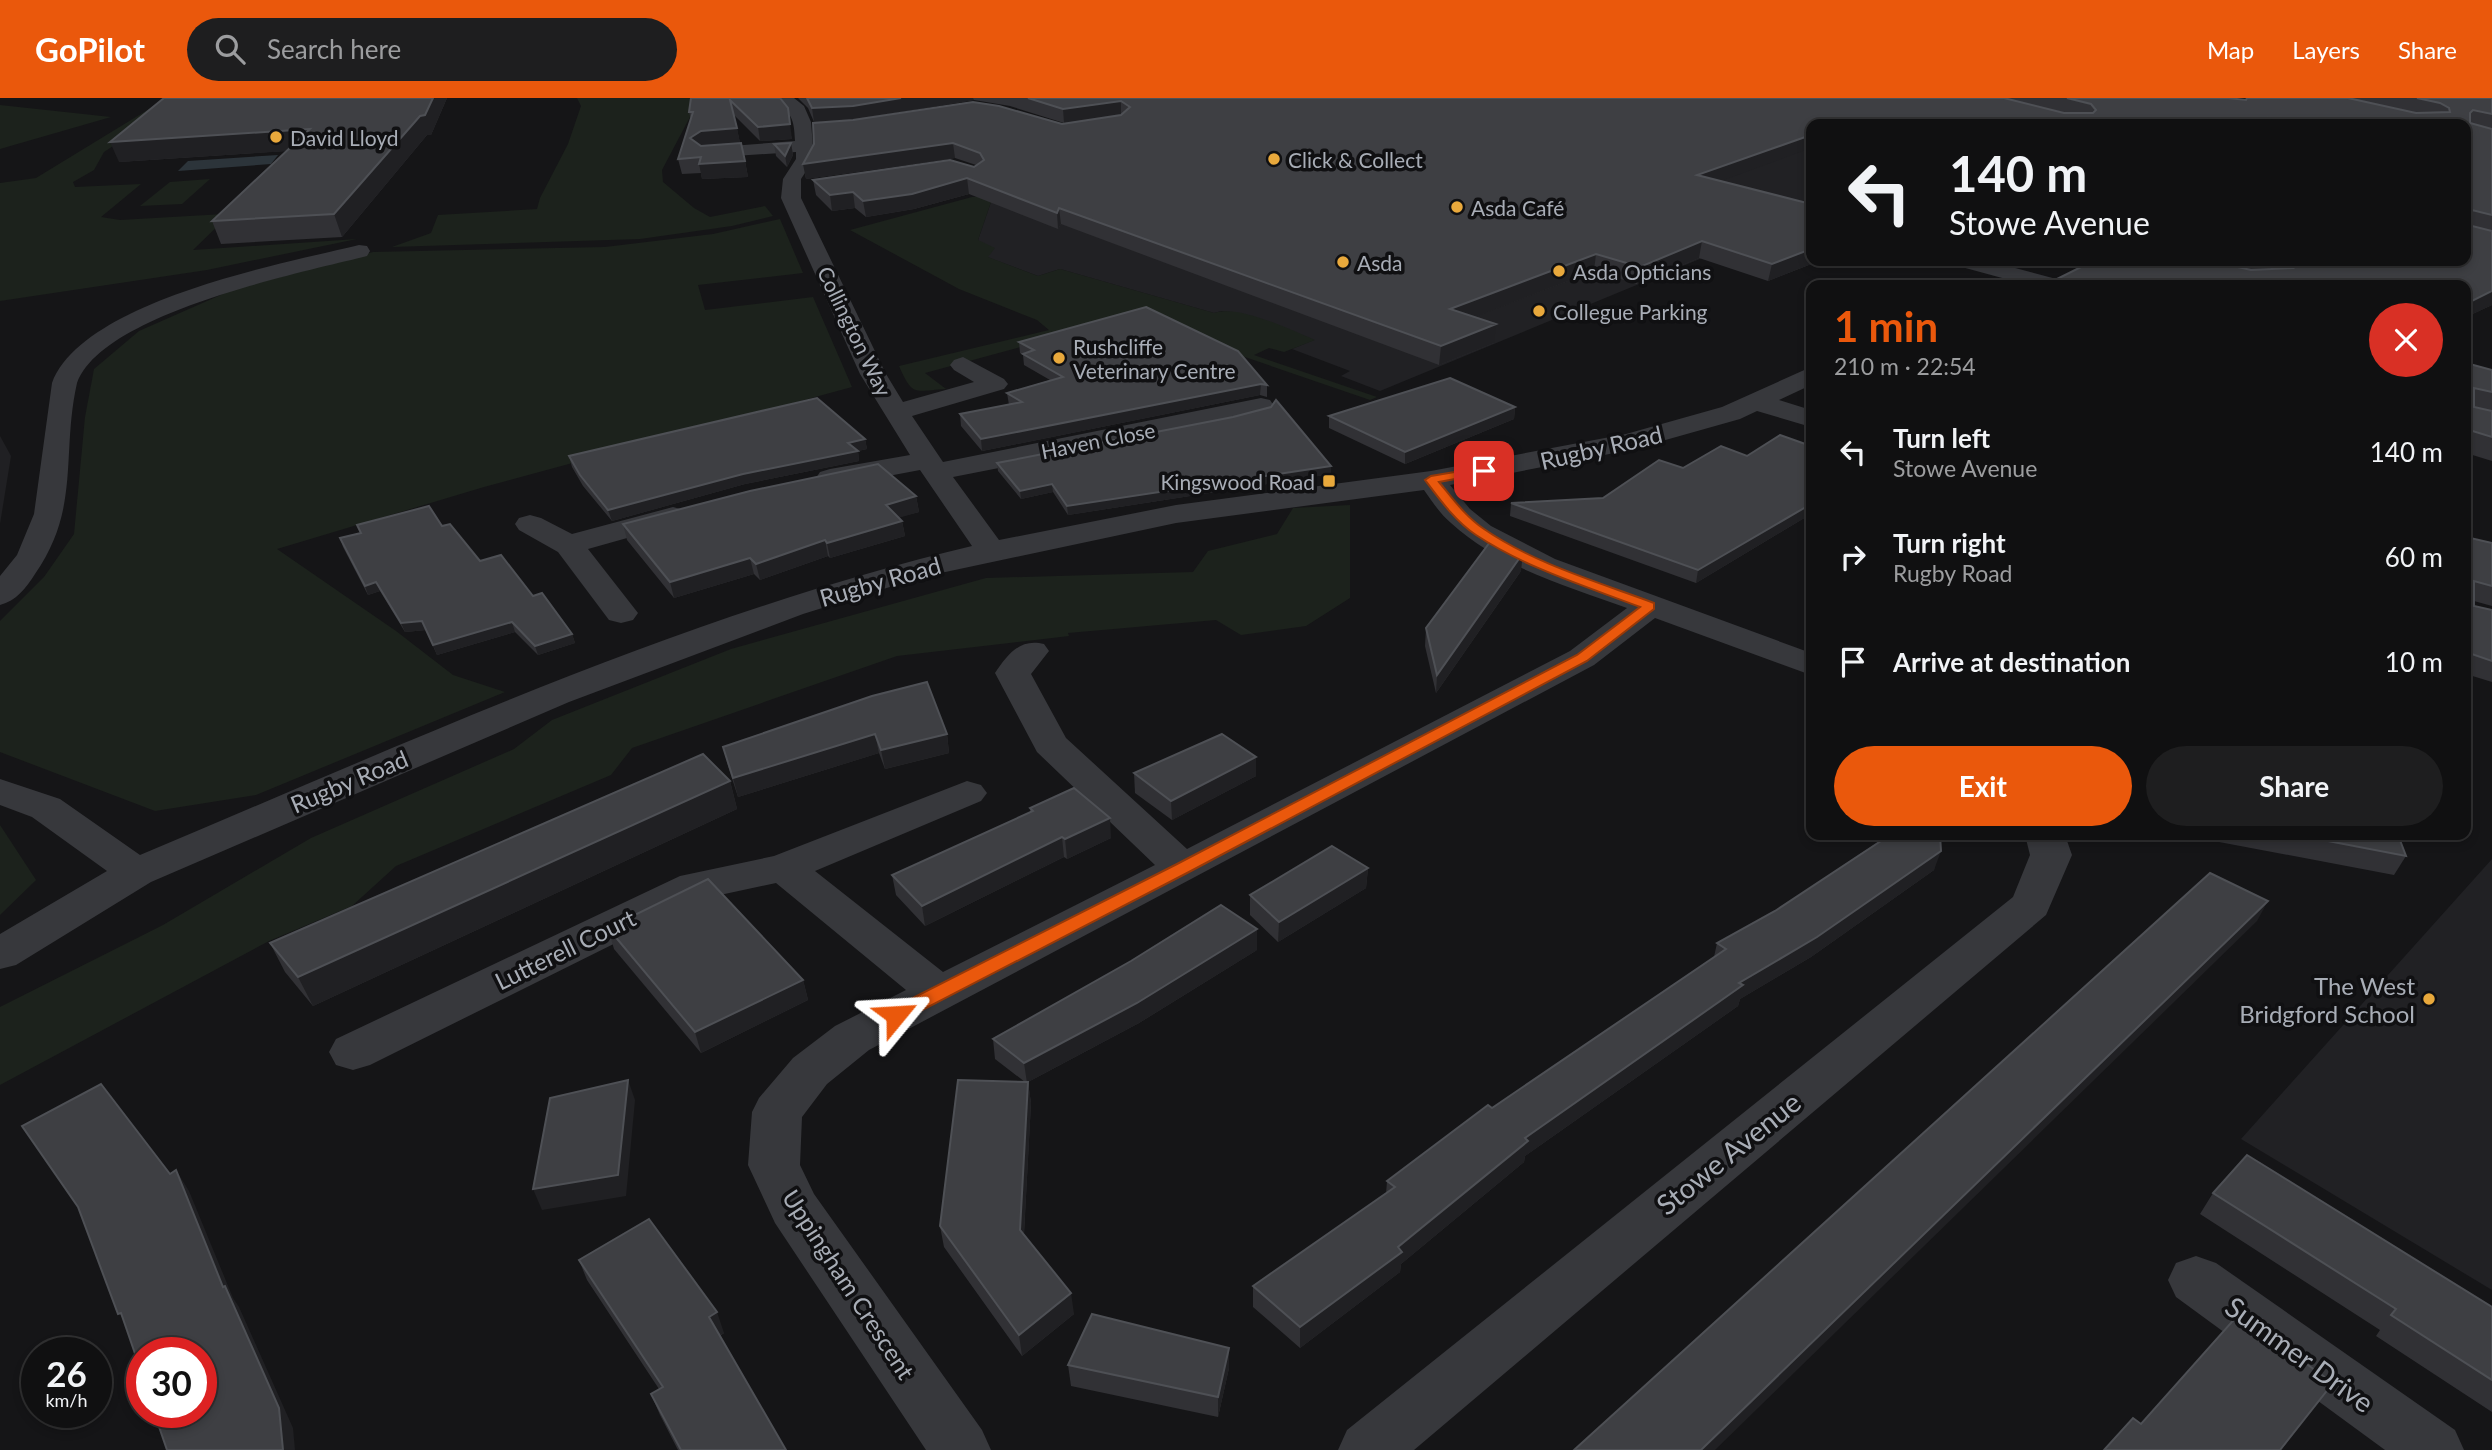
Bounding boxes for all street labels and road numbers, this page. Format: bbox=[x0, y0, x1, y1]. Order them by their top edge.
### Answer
street label: Collington Way bbox=[813, 262, 897, 400]
street label: Haven Close bbox=[1039, 417, 1157, 463]
street label: Rugby Road bbox=[1537, 419, 1665, 475]
street label: Rugby Road bbox=[816, 550, 944, 612]
street label: Rugby Road bbox=[286, 743, 412, 819]
street label: Lutterell Court bbox=[490, 902, 640, 995]
street label: Stowe Avenue bbox=[1649, 1085, 1807, 1221]
street label: Uppingham Crescent bbox=[777, 1184, 921, 1385]
street label: Summer Drive bbox=[2219, 1289, 2381, 1419]

